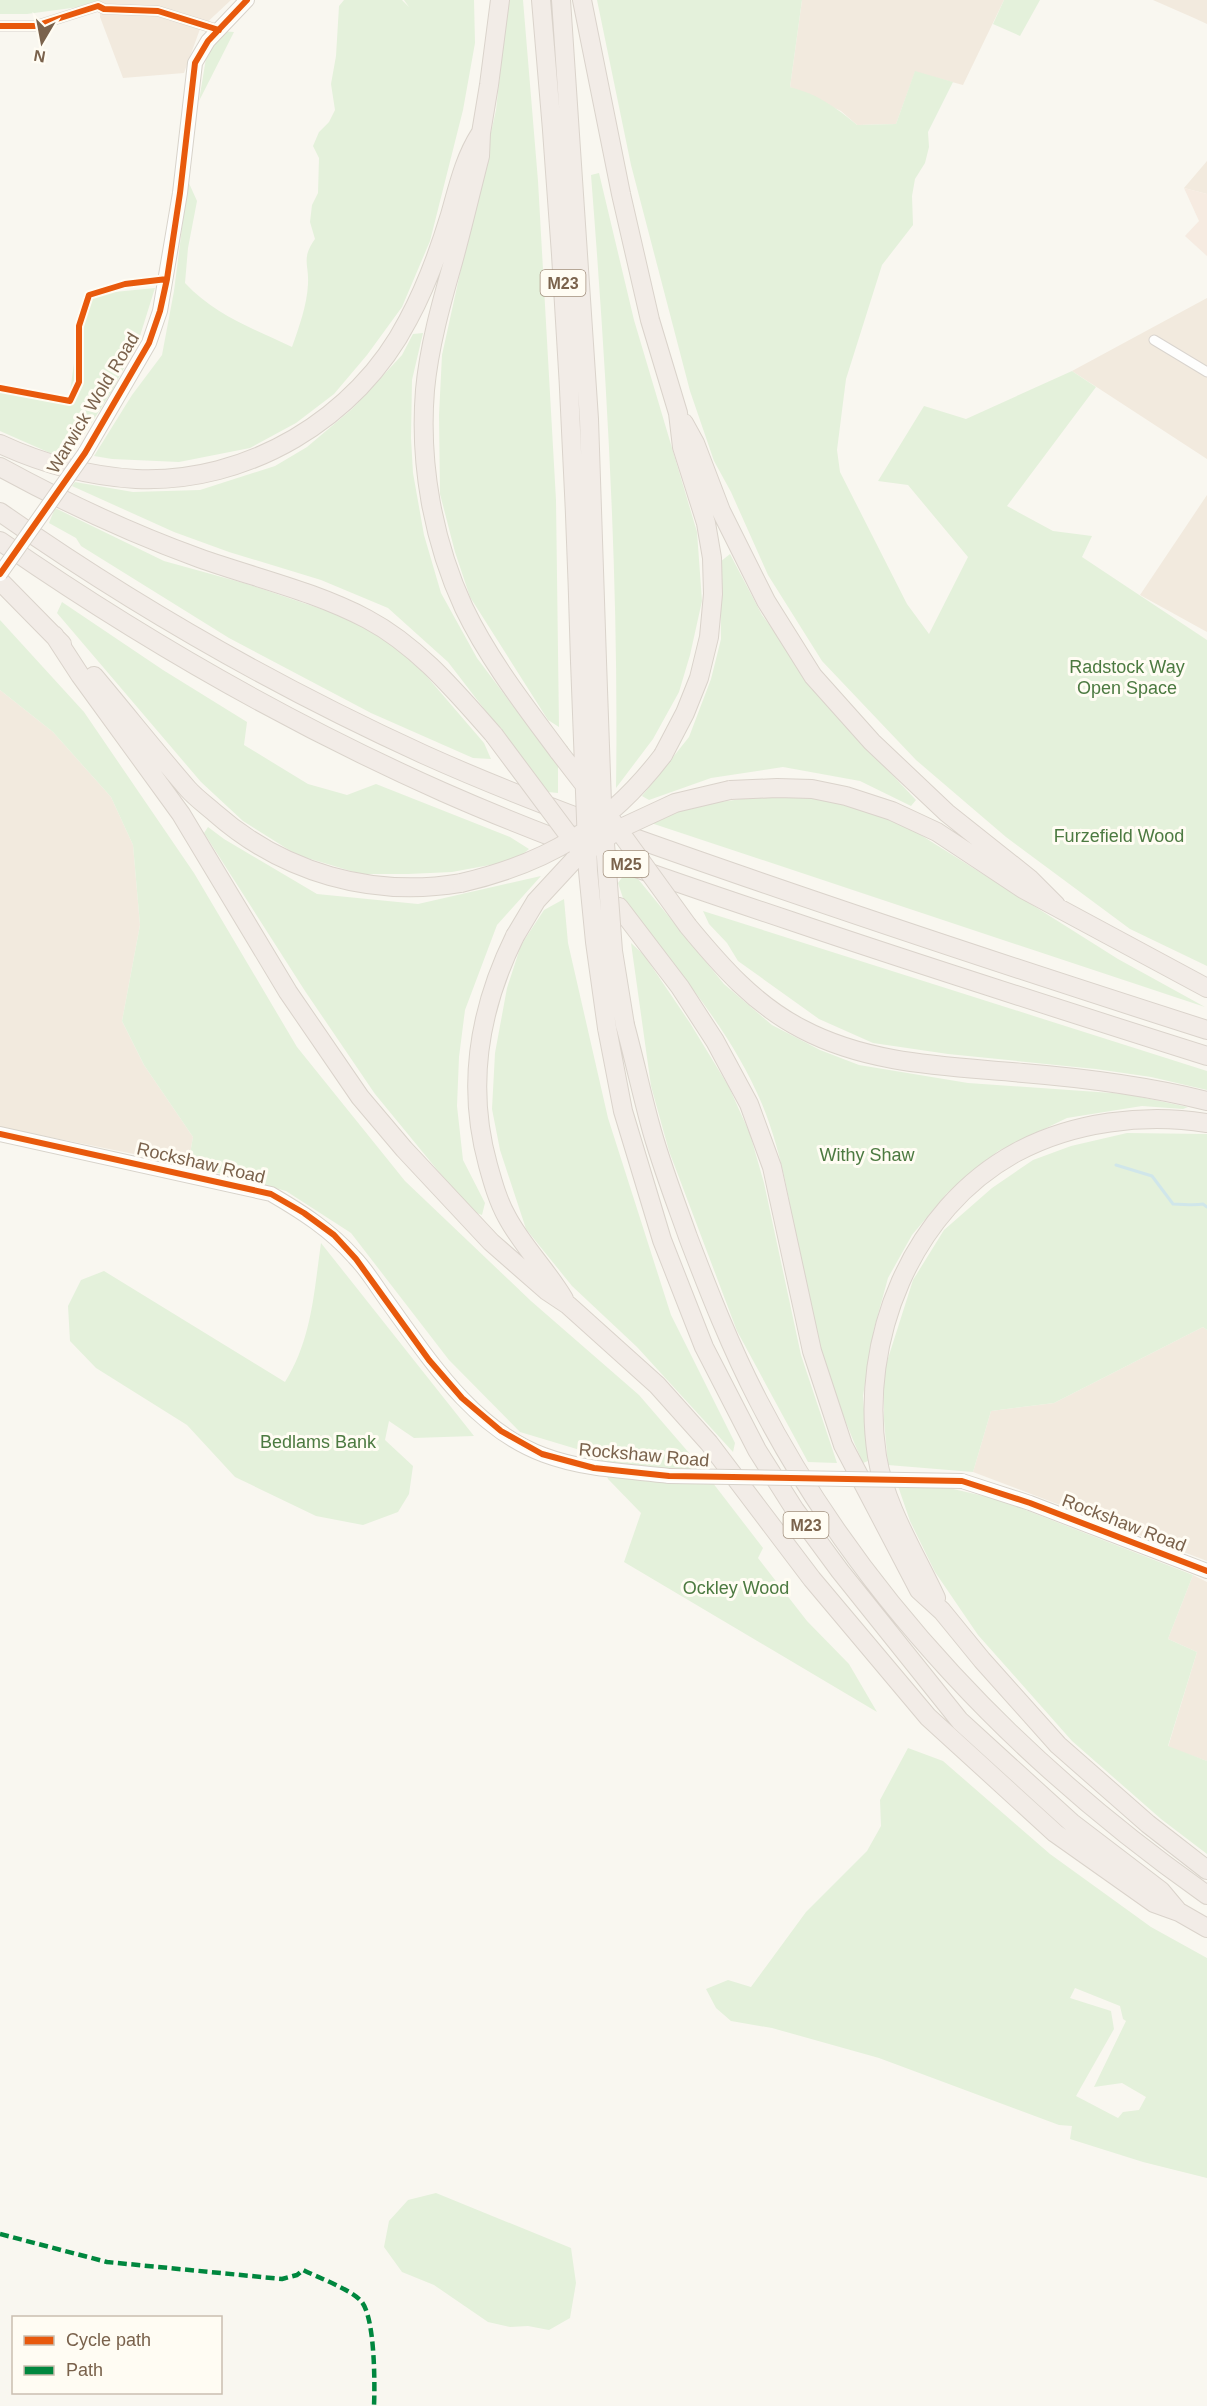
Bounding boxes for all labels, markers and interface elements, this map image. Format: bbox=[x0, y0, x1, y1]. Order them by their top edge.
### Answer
north arrow bbox=[12, 12, 72, 72]
text: N bbox=[32, 47, 47, 66]
road number: M23 bbox=[540, 270, 586, 296]
street label: Warwick Wold Road bbox=[43, 329, 143, 477]
park label: Radstock Way Open Space bbox=[1069, 657, 1185, 698]
park label: Furzefield Wood bbox=[1054, 826, 1184, 846]
road number: M25 bbox=[604, 851, 648, 877]
street label: Rockshaw Road bbox=[135, 1139, 267, 1187]
park label: Withy Shaw bbox=[819, 1145, 916, 1165]
park label: Bedlams Bank bbox=[260, 1432, 377, 1452]
street label: Rockshaw Road bbox=[578, 1439, 710, 1471]
street label: Rockshaw Road bbox=[1059, 1490, 1189, 1556]
road number: M23 bbox=[784, 1512, 828, 1538]
park label: Ockley Wood bbox=[683, 1578, 789, 1598]
legend bbox=[12, 2316, 222, 2394]
text: Cycle path bbox=[66, 2330, 151, 2350]
text: Path bbox=[66, 2360, 103, 2380]

